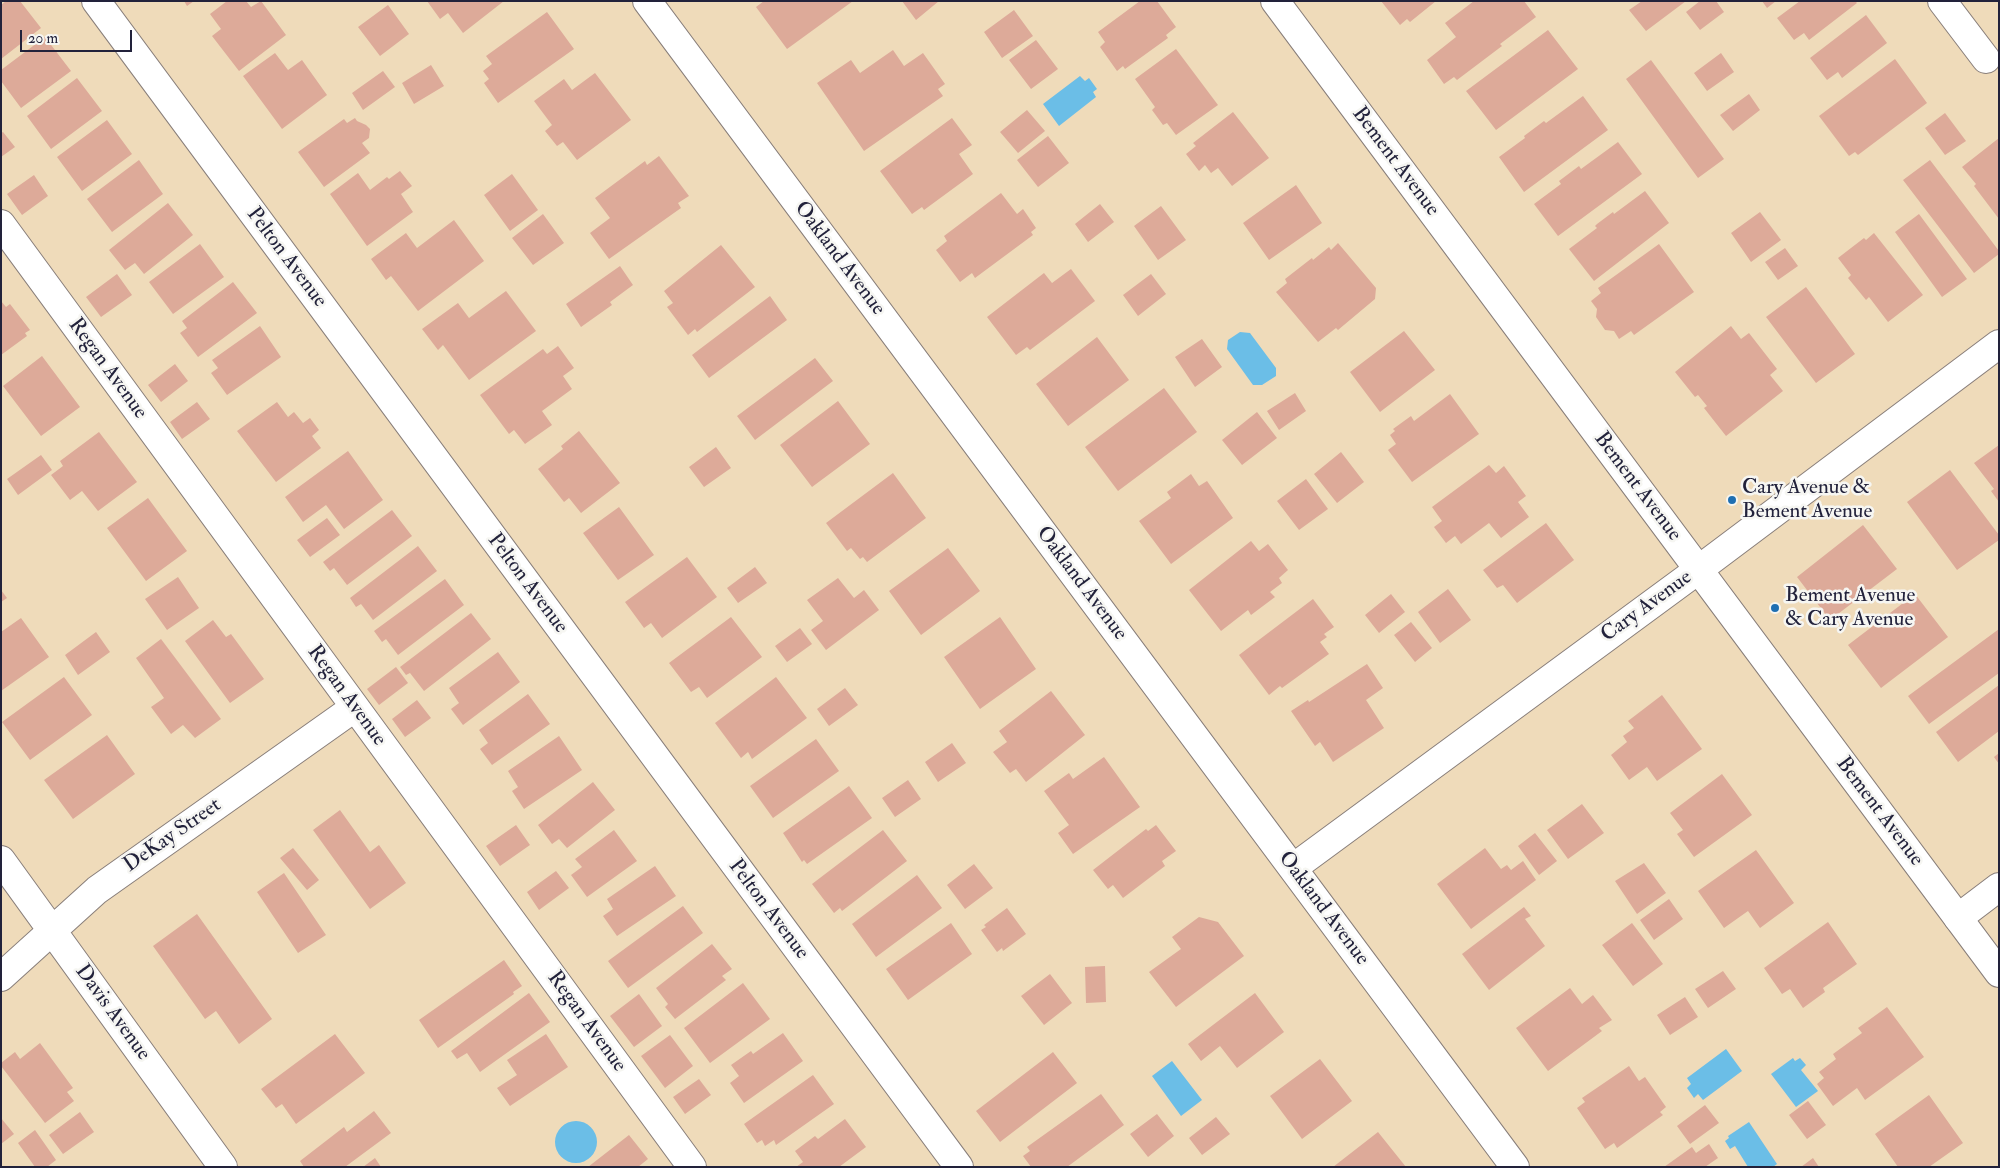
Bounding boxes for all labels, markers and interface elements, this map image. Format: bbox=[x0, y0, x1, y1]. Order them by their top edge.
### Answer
scale bar bbox=[22, 20, 135, 52]
text: 20 m bbox=[28, 29, 58, 48]
street label: Bement Avenue bbox=[1346, 102, 1444, 222]
street label: Oakland Avenue bbox=[788, 197, 890, 321]
street label: Pelton Avenue bbox=[240, 203, 332, 313]
street label: Regan Avenue bbox=[62, 314, 152, 424]
street label: Bement Avenue bbox=[1588, 427, 1686, 547]
place label: Cary Avenue & Bement Avenue bbox=[1742, 475, 1872, 525]
marker: Cary Avenue & Bement Avenue bbox=[1726, 494, 1738, 506]
street label: Oakland Avenue bbox=[1030, 522, 1132, 646]
street label: Pelton Avenue bbox=[481, 529, 573, 639]
street label: Cary Avenue bbox=[1597, 566, 1697, 648]
place label: Bement Avenue & Cary Avenue bbox=[1785, 583, 1915, 633]
marker: Bement Avenue & Cary Avenue bbox=[1769, 602, 1781, 614]
street label: Regan Avenue bbox=[301, 641, 391, 751]
street label: Bement Avenue bbox=[1830, 752, 1928, 872]
street label: DeKay Street bbox=[119, 793, 227, 879]
street label: Oakland Avenue bbox=[1272, 847, 1374, 971]
street label: Pelton Avenue bbox=[722, 855, 814, 965]
street label: Davis Avenue bbox=[69, 960, 155, 1066]
street label: Regan Avenue bbox=[541, 967, 631, 1077]

